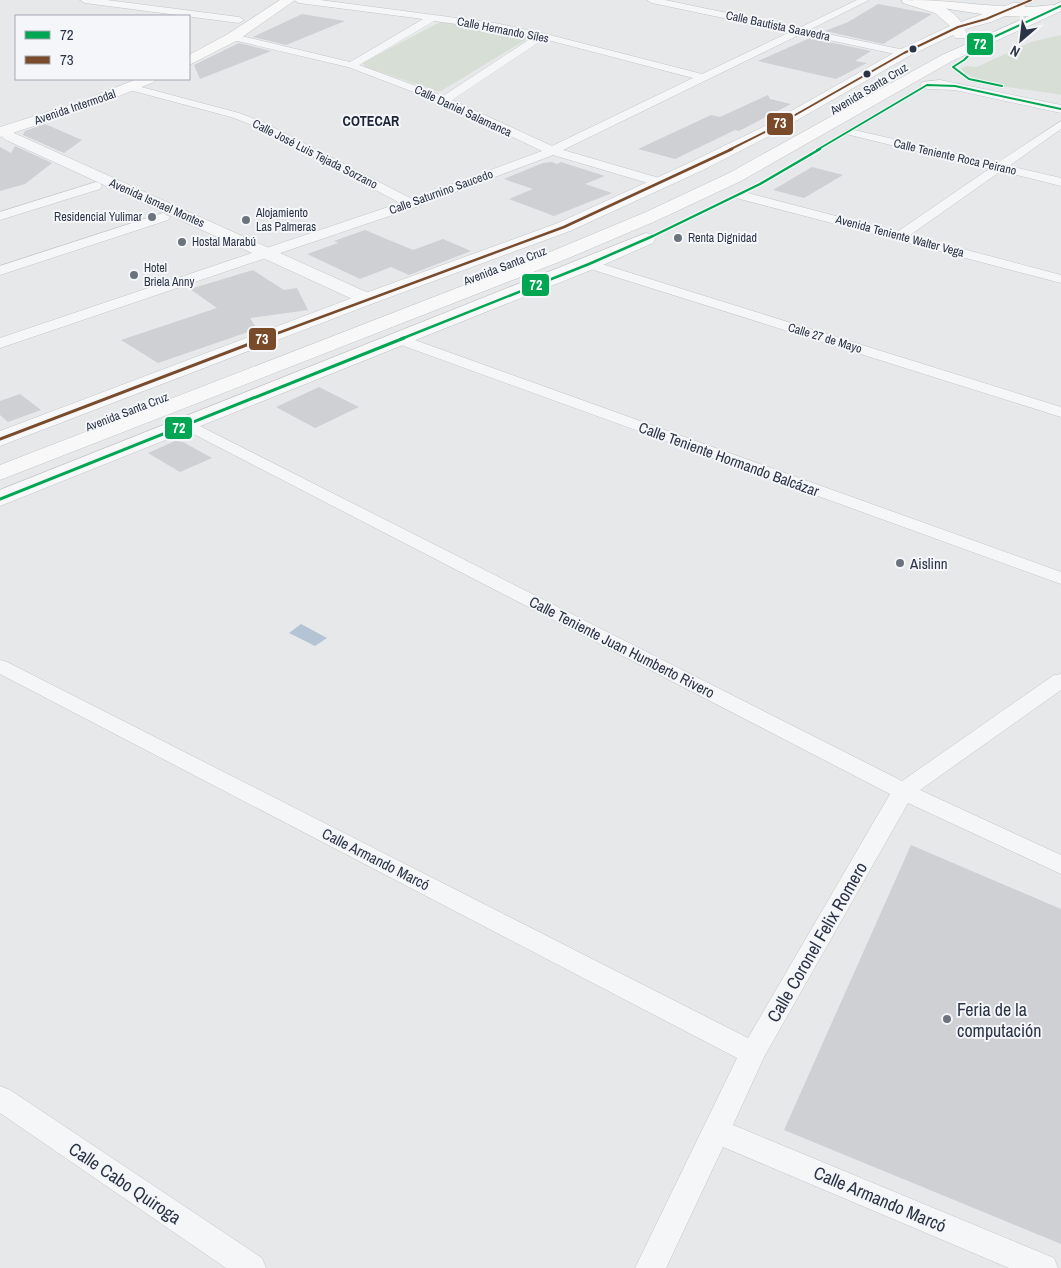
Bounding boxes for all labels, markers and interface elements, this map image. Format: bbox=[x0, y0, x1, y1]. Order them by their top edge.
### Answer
street label: Calle Bautista Saavedra bbox=[724, 7, 832, 45]
street label: Calle Hernando Síles bbox=[456, 13, 550, 47]
legend bbox=[15, 15, 190, 80]
north arrow bbox=[996, 15, 1046, 65]
text: 72 bbox=[60, 24, 74, 45]
line badge: 72 bbox=[966, 32, 994, 56]
text: 72 bbox=[974, 35, 986, 53]
text: N bbox=[1007, 42, 1023, 61]
unlabelled marker bbox=[908, 44, 918, 54]
text: 73 bbox=[60, 49, 74, 70]
street label: Avenida Santa Cruz bbox=[826, 59, 911, 119]
unlabelled marker bbox=[862, 69, 872, 79]
street label: Calle Daniel Salamanca bbox=[412, 81, 515, 141]
street label: Avenida Intermodal bbox=[31, 86, 118, 129]
district label: COTECAR bbox=[343, 112, 400, 130]
line badge: 73 bbox=[766, 112, 794, 136]
text: 73 bbox=[774, 114, 786, 132]
street label: Calle José Luis Tejada Sorzano bbox=[250, 115, 380, 193]
street label: Calle Teniente Roca Peirano bbox=[892, 135, 1018, 179]
street label: Calle Saturnino Saucedo bbox=[387, 166, 495, 218]
street label: Avenida Ismael Montes bbox=[106, 174, 207, 231]
place label: Alojamiento Las Palmeras bbox=[255, 205, 316, 235]
place label: Residencial Yulimar bbox=[54, 209, 143, 225]
marker: Residencial Yulimar bbox=[146, 211, 158, 223]
street label: Avenida Teniente Walter Vega bbox=[833, 211, 966, 261]
marker: Alojamiento Las Palmeras bbox=[240, 214, 252, 226]
place label: Renta Dignidad bbox=[688, 230, 757, 246]
marker: Renta Dignidad bbox=[672, 232, 684, 244]
place label: Hostal Marabú bbox=[192, 234, 256, 250]
marker: Hostal Marabú bbox=[176, 236, 188, 248]
street label: Avenida Santa Cruz bbox=[460, 243, 549, 290]
place label: Hotel Briela Anny bbox=[144, 260, 194, 290]
marker: Hotel Briela Anny bbox=[128, 269, 140, 281]
line badge: 72 bbox=[521, 273, 550, 297]
text: 72 bbox=[530, 276, 542, 294]
street label: Calle 27 de Mayo bbox=[786, 319, 864, 357]
line badge: 73 bbox=[248, 327, 277, 351]
text: 73 bbox=[256, 330, 268, 348]
street label: Avenida Santa Cruz bbox=[82, 389, 171, 436]
line badge: 72 bbox=[164, 416, 193, 440]
street label: Calle Teniente Hormando Balcázar bbox=[636, 417, 822, 501]
text: 72 bbox=[173, 419, 185, 437]
place label: Aislinn bbox=[909, 553, 948, 574]
marker: Aislinn bbox=[894, 557, 906, 569]
street label: Calle Teniente Juan Humberto Rivero bbox=[526, 591, 718, 703]
street label: Calle Armando Marcó bbox=[319, 823, 434, 895]
street label: Calle Coronel Felix Romero bbox=[761, 857, 873, 1027]
place label: Feria de la computación bbox=[957, 997, 1042, 1043]
marker: Feria de la computación bbox=[941, 1013, 953, 1025]
street label: Calle Cabo Quiroga bbox=[64, 1136, 186, 1230]
street label: Calle Armando Marcó bbox=[810, 1160, 950, 1238]

